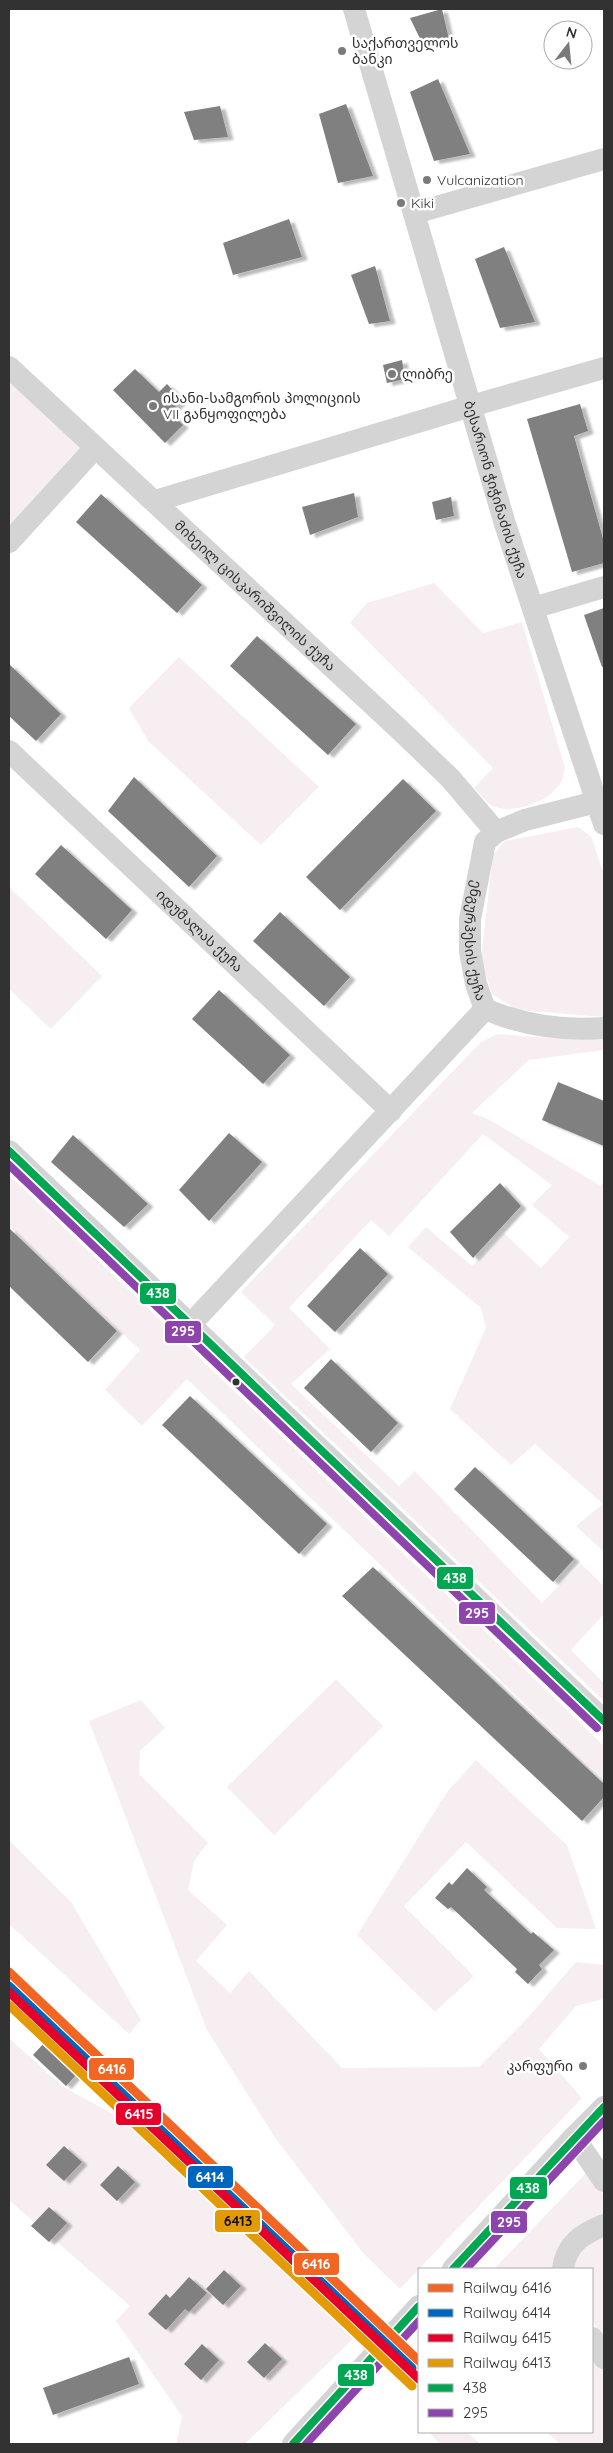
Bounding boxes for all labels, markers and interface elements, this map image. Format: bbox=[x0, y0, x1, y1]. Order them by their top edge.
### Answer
north arrow bbox=[543, 20, 593, 70]
text: N bbox=[564, 22, 579, 43]
place label: საქართველოს ბანკი bbox=[352, 34, 459, 68]
marker: საქართველოს ბანკი bbox=[336, 45, 348, 57]
place label: Vulcanization bbox=[437, 171, 524, 189]
marker: Vulcanization bbox=[421, 174, 433, 186]
place label: Kiki bbox=[411, 194, 434, 212]
marker: Kiki bbox=[395, 197, 407, 209]
place label: ლიბრე bbox=[402, 365, 453, 383]
marker: ლიბრე bbox=[386, 368, 398, 380]
place label: ისანი-სამგორის პოლიციის VII განყოფილება bbox=[163, 389, 361, 423]
street label: ბესარიონ ჭიჭინაძის ქუჩა bbox=[460, 398, 531, 581]
marker: ისანი-სამგორის პოლიციის VII განყოფილება bbox=[147, 400, 159, 412]
street label: მიხეილ ცისკარიშვილის ქუჩა bbox=[171, 516, 340, 675]
street label: ენგურჰესის ქუჩა bbox=[460, 879, 490, 1003]
street label: იდუმალას ქუჩა bbox=[152, 885, 247, 976]
line badge: 438 bbox=[139, 1282, 177, 1305]
text: 438 bbox=[146, 1284, 170, 1302]
line badge: 295 bbox=[164, 1320, 202, 1344]
text: 295 bbox=[171, 1322, 195, 1340]
unlabelled marker bbox=[231, 1377, 241, 1387]
line badge: 438 bbox=[436, 1566, 474, 1590]
text: 438 bbox=[443, 1569, 467, 1587]
line badge: 295 bbox=[458, 1601, 496, 1625]
text: 295 bbox=[465, 1604, 489, 1622]
line badge: 6416 bbox=[88, 2057, 135, 2081]
place label: კარფური bbox=[506, 2057, 573, 2075]
text: 6416 bbox=[98, 2060, 127, 2078]
marker: კარფური bbox=[577, 2060, 589, 2072]
line badge: 6415 bbox=[115, 2102, 162, 2126]
text: 6415 bbox=[124, 2105, 154, 2123]
line badge: 6414 bbox=[187, 2165, 234, 2189]
text: 6414 bbox=[195, 2168, 225, 2186]
line badge: 438 bbox=[509, 2176, 548, 2200]
text: 438 bbox=[516, 2179, 540, 2197]
line badge: 6413 bbox=[214, 2209, 261, 2233]
line badge: 295 bbox=[490, 2210, 528, 2234]
text: 6413 bbox=[224, 2212, 252, 2230]
text: 295 bbox=[497, 2213, 521, 2231]
line badge: 6416 bbox=[293, 2252, 340, 2276]
text: 6416 bbox=[302, 2255, 331, 2273]
legend bbox=[418, 2268, 593, 2433]
text: Railway 6416 bbox=[463, 2278, 551, 2297]
text: Railway 6414 bbox=[463, 2303, 551, 2322]
text: Railway 6415 bbox=[463, 2328, 552, 2347]
text: Railway 6413 bbox=[463, 2353, 551, 2372]
line badge: 438 bbox=[337, 2363, 375, 2387]
text: 438 bbox=[344, 2366, 368, 2384]
text: 438 bbox=[463, 2378, 487, 2397]
text: 295 bbox=[463, 2403, 488, 2422]

